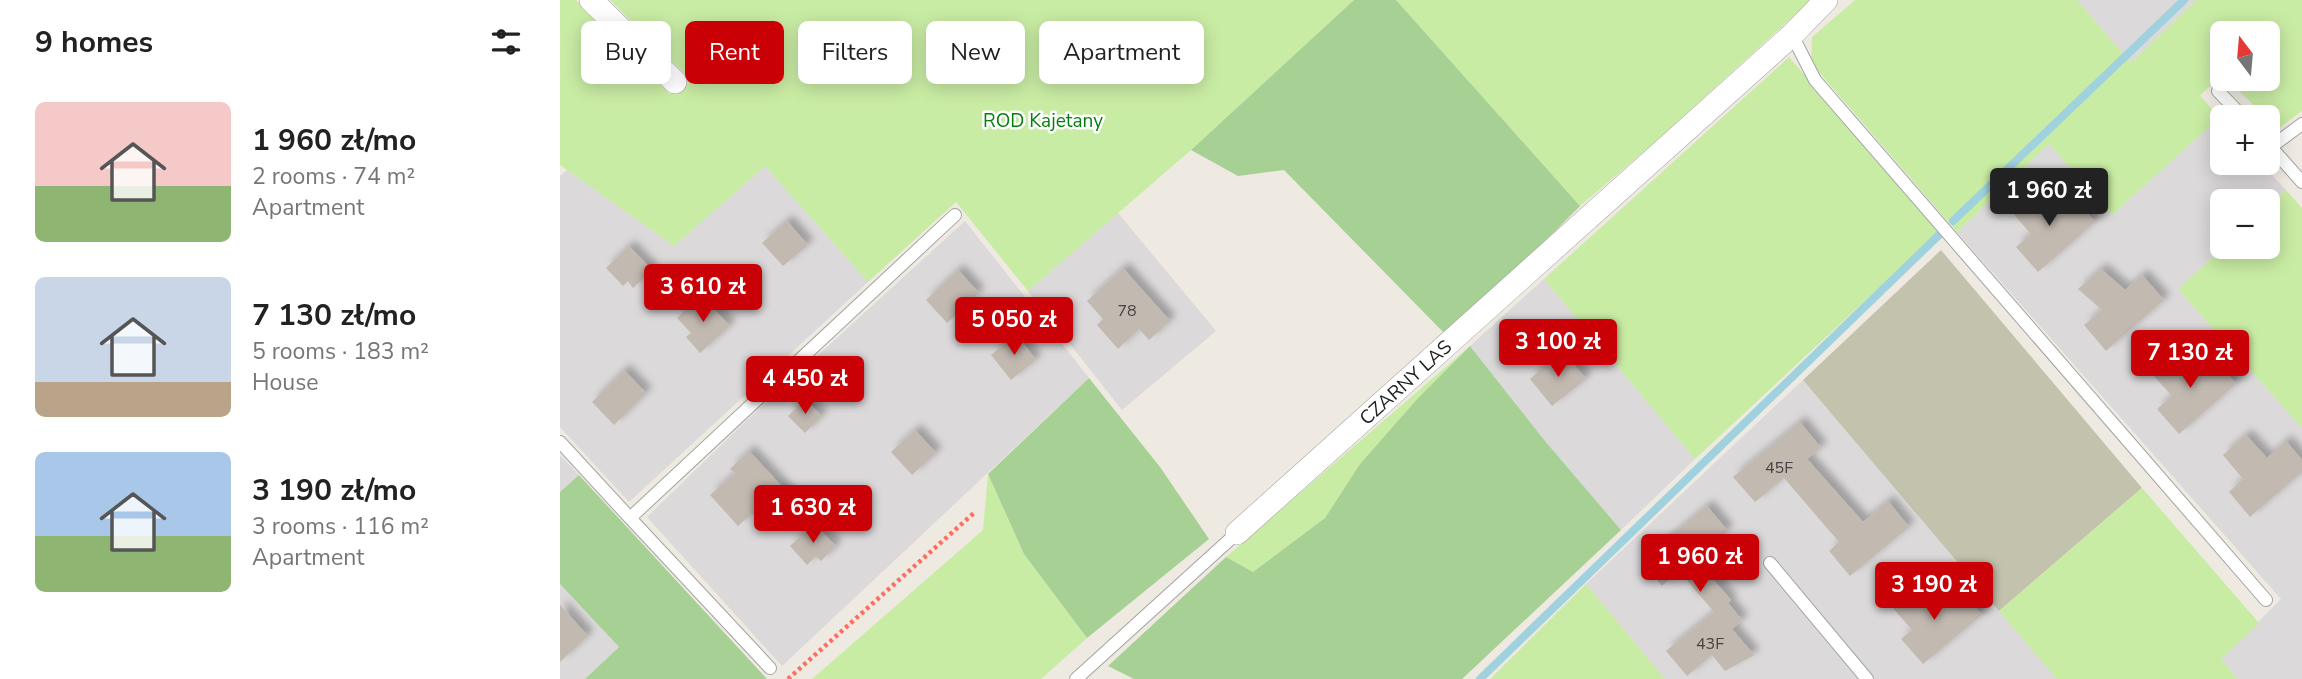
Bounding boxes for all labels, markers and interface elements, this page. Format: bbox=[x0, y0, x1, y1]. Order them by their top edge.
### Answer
chip: Buy bbox=[581, 21, 671, 84]
chip: Rent bbox=[685, 21, 784, 84]
chip: Filters bbox=[798, 21, 912, 84]
chip: New bbox=[926, 21, 1025, 84]
chip: Apartment bbox=[1039, 21, 1204, 84]
north arrow bbox=[2210, 21, 2280, 91]
map controls bbox=[2210, 21, 2280, 259]
text: 9 homes bbox=[35, 22, 153, 63]
icon: filters bbox=[487, 23, 525, 61]
button: + bbox=[2210, 105, 2280, 175]
park label: ROD Kajetany bbox=[983, 108, 1103, 134]
text: 1 960 zł/mo bbox=[252, 120, 416, 161]
icon: home bbox=[91, 130, 175, 214]
text: 2 rooms · 74 m² bbox=[252, 161, 415, 192]
pin: 1 960 zł bbox=[1977, 168, 2121, 228]
text: 1 960 zł bbox=[2006, 175, 2092, 206]
button: − bbox=[2210, 189, 2280, 259]
text: Apartment bbox=[252, 192, 364, 223]
pin: 3 610 zł bbox=[631, 264, 775, 324]
text: 3 610 zł bbox=[660, 271, 746, 302]
text: 7 130 zł/mo bbox=[252, 295, 416, 336]
pin: 5 050 zł bbox=[942, 298, 1086, 357]
house number: 78 bbox=[1117, 300, 1137, 322]
text: 5 050 zł bbox=[971, 304, 1057, 335]
icon: home bbox=[91, 305, 175, 389]
pin: 3 100 zł bbox=[1486, 320, 1630, 379]
text: 3 100 zł bbox=[1515, 326, 1601, 357]
pin: 7 130 zł bbox=[2118, 330, 2262, 390]
street label: CZARNY LAS bbox=[1354, 334, 1458, 431]
text: 5 rooms · 183 m² bbox=[252, 336, 429, 367]
text: 7 130 zł bbox=[2147, 337, 2233, 368]
pin: 4 450 zł bbox=[733, 356, 877, 416]
text: 4 450 zł bbox=[762, 363, 848, 394]
text: House bbox=[252, 367, 319, 398]
house number: 45F bbox=[1765, 457, 1793, 479]
text: 3 190 zł/mo bbox=[252, 470, 416, 511]
icon: home bbox=[91, 480, 175, 564]
pin: 1 630 zł bbox=[741, 486, 885, 545]
text: 1 630 zł bbox=[770, 492, 856, 523]
text: 3 rooms · 116 m² bbox=[252, 511, 429, 542]
pin: 1 960 zł bbox=[1628, 534, 1772, 594]
text: 1 960 zł bbox=[1657, 541, 1743, 572]
text: Apartment bbox=[252, 542, 364, 573]
pin: 3 190 zł bbox=[1862, 562, 2006, 622]
text: 3 190 zł bbox=[1891, 569, 1977, 600]
house number: 43F bbox=[1696, 633, 1724, 655]

